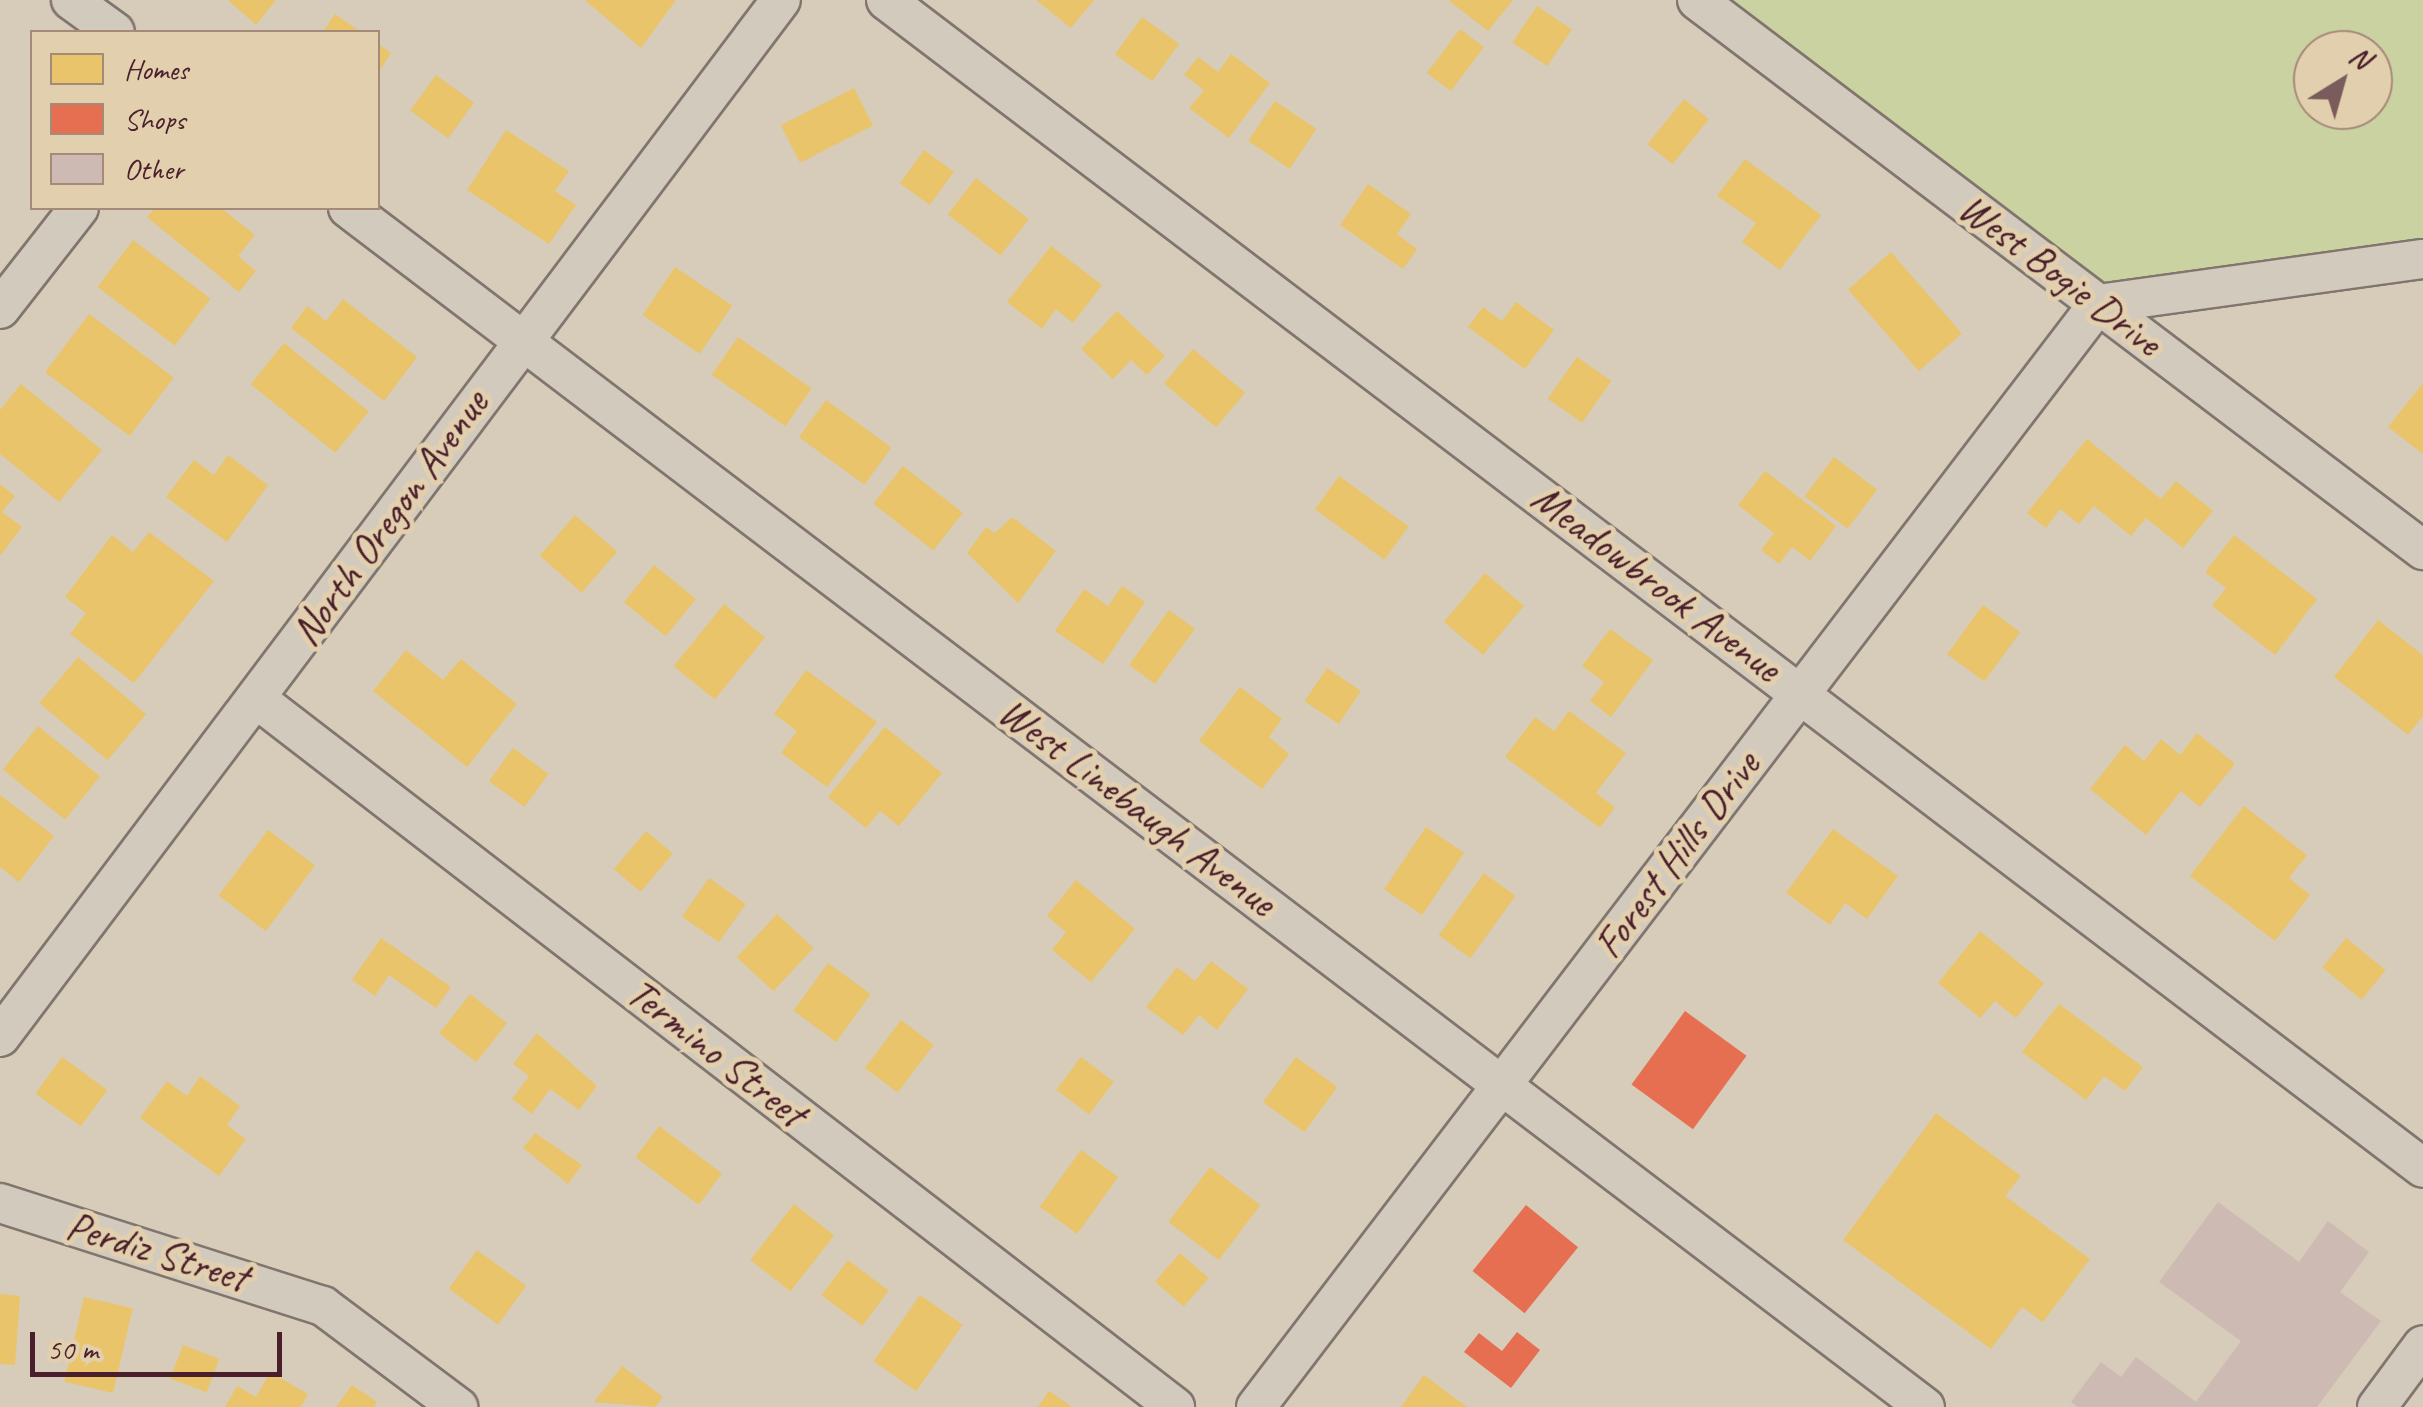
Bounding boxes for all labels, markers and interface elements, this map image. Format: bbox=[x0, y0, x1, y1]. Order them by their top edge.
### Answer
legend bbox=[30, 30, 380, 210]
north arrow bbox=[2293, 30, 2393, 130]
text: N bbox=[2343, 38, 2378, 76]
text: Homes bbox=[124, 50, 188, 88]
text: Shops bbox=[124, 100, 185, 138]
text: Other bbox=[124, 150, 184, 188]
street label: West Bogie Drive bbox=[1948, 182, 2172, 368]
street label: North Oregon Avenue bbox=[281, 381, 499, 655]
street label: Meadowbrook Avenue bbox=[1522, 473, 1790, 693]
street label: West Linebaugh Avenue bbox=[989, 687, 1285, 927]
street label: Forest Hills Drive bbox=[1583, 742, 1771, 968]
street label: Termino Street bbox=[617, 968, 815, 1138]
street label: Perdiz Street bbox=[60, 1201, 254, 1303]
scale bar bbox=[35, 1312, 288, 1374]
text: 50 m bbox=[47, 1330, 98, 1368]

